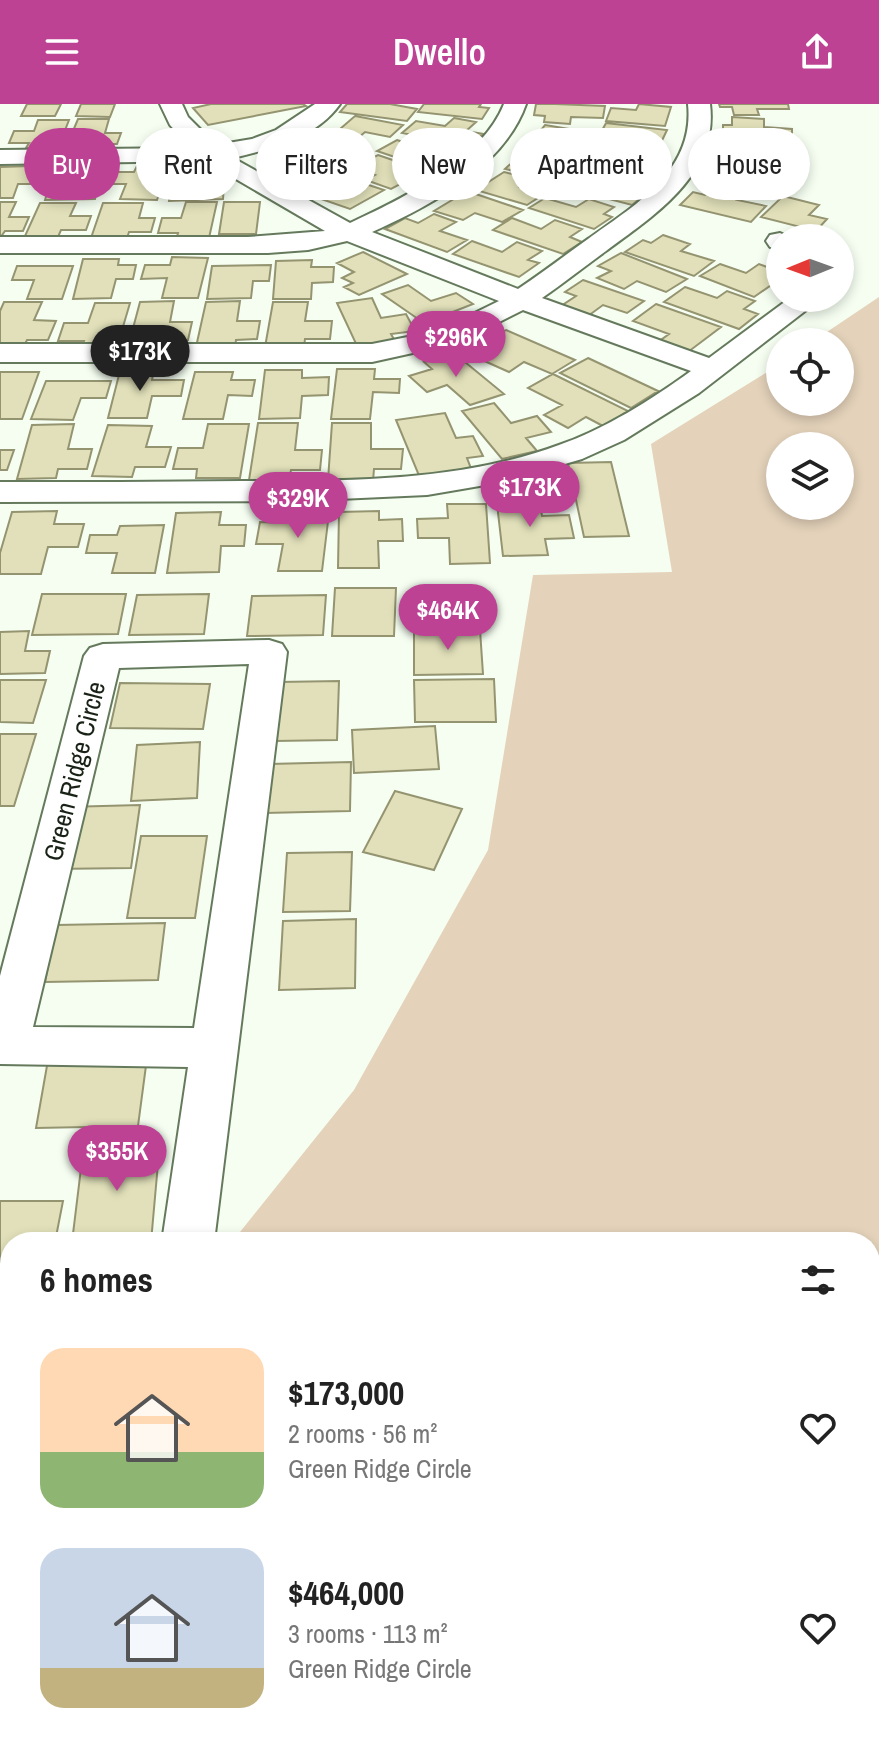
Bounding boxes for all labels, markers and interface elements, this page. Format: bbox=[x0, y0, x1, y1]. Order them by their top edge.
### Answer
text: Dwello bbox=[393, 28, 486, 76]
icon: menu bbox=[40, 30, 84, 74]
icon: share bbox=[795, 30, 839, 74]
chip: Buy bbox=[24, 128, 120, 200]
chip: Rent bbox=[136, 128, 240, 200]
chip: Filters bbox=[256, 128, 376, 200]
chip: New bbox=[392, 128, 494, 200]
chip: Apartment bbox=[510, 128, 672, 200]
chip: House bbox=[688, 128, 810, 200]
north arrow bbox=[766, 224, 854, 312]
map controls bbox=[766, 224, 854, 520]
pin: $296K bbox=[400, 311, 512, 379]
text: $296K bbox=[425, 319, 487, 354]
pin: $173K bbox=[84, 325, 196, 393]
button: locate bbox=[766, 328, 854, 416]
text: $173K bbox=[109, 333, 171, 368]
button: layers bbox=[766, 432, 854, 520]
pin: $173K bbox=[474, 461, 586, 529]
text: $173K bbox=[499, 469, 561, 504]
pin: $329K bbox=[242, 472, 354, 540]
text: $329K bbox=[267, 480, 329, 515]
pin: $464K bbox=[392, 584, 504, 652]
text: $464K bbox=[417, 592, 479, 627]
street label: Green Ridge Circle bbox=[35, 678, 113, 864]
pin: $355K bbox=[61, 1125, 173, 1193]
text: $355K bbox=[86, 1133, 148, 1168]
text: 6 homes bbox=[40, 1257, 153, 1303]
icon: filters bbox=[796, 1258, 840, 1302]
text: $173,000 bbox=[288, 1370, 404, 1416]
icon: home bbox=[104, 1380, 200, 1476]
icon: heart bbox=[796, 1406, 840, 1450]
text: 2 rooms · 56 m² bbox=[288, 1416, 437, 1451]
text: Green Ridge Circle bbox=[288, 1451, 472, 1486]
text: $464,000 bbox=[288, 1570, 404, 1616]
icon: home bbox=[104, 1580, 200, 1676]
icon: heart bbox=[796, 1606, 840, 1650]
text: 3 rooms · 113 m² bbox=[288, 1616, 448, 1651]
text: Green Ridge Circle bbox=[288, 1651, 472, 1686]

